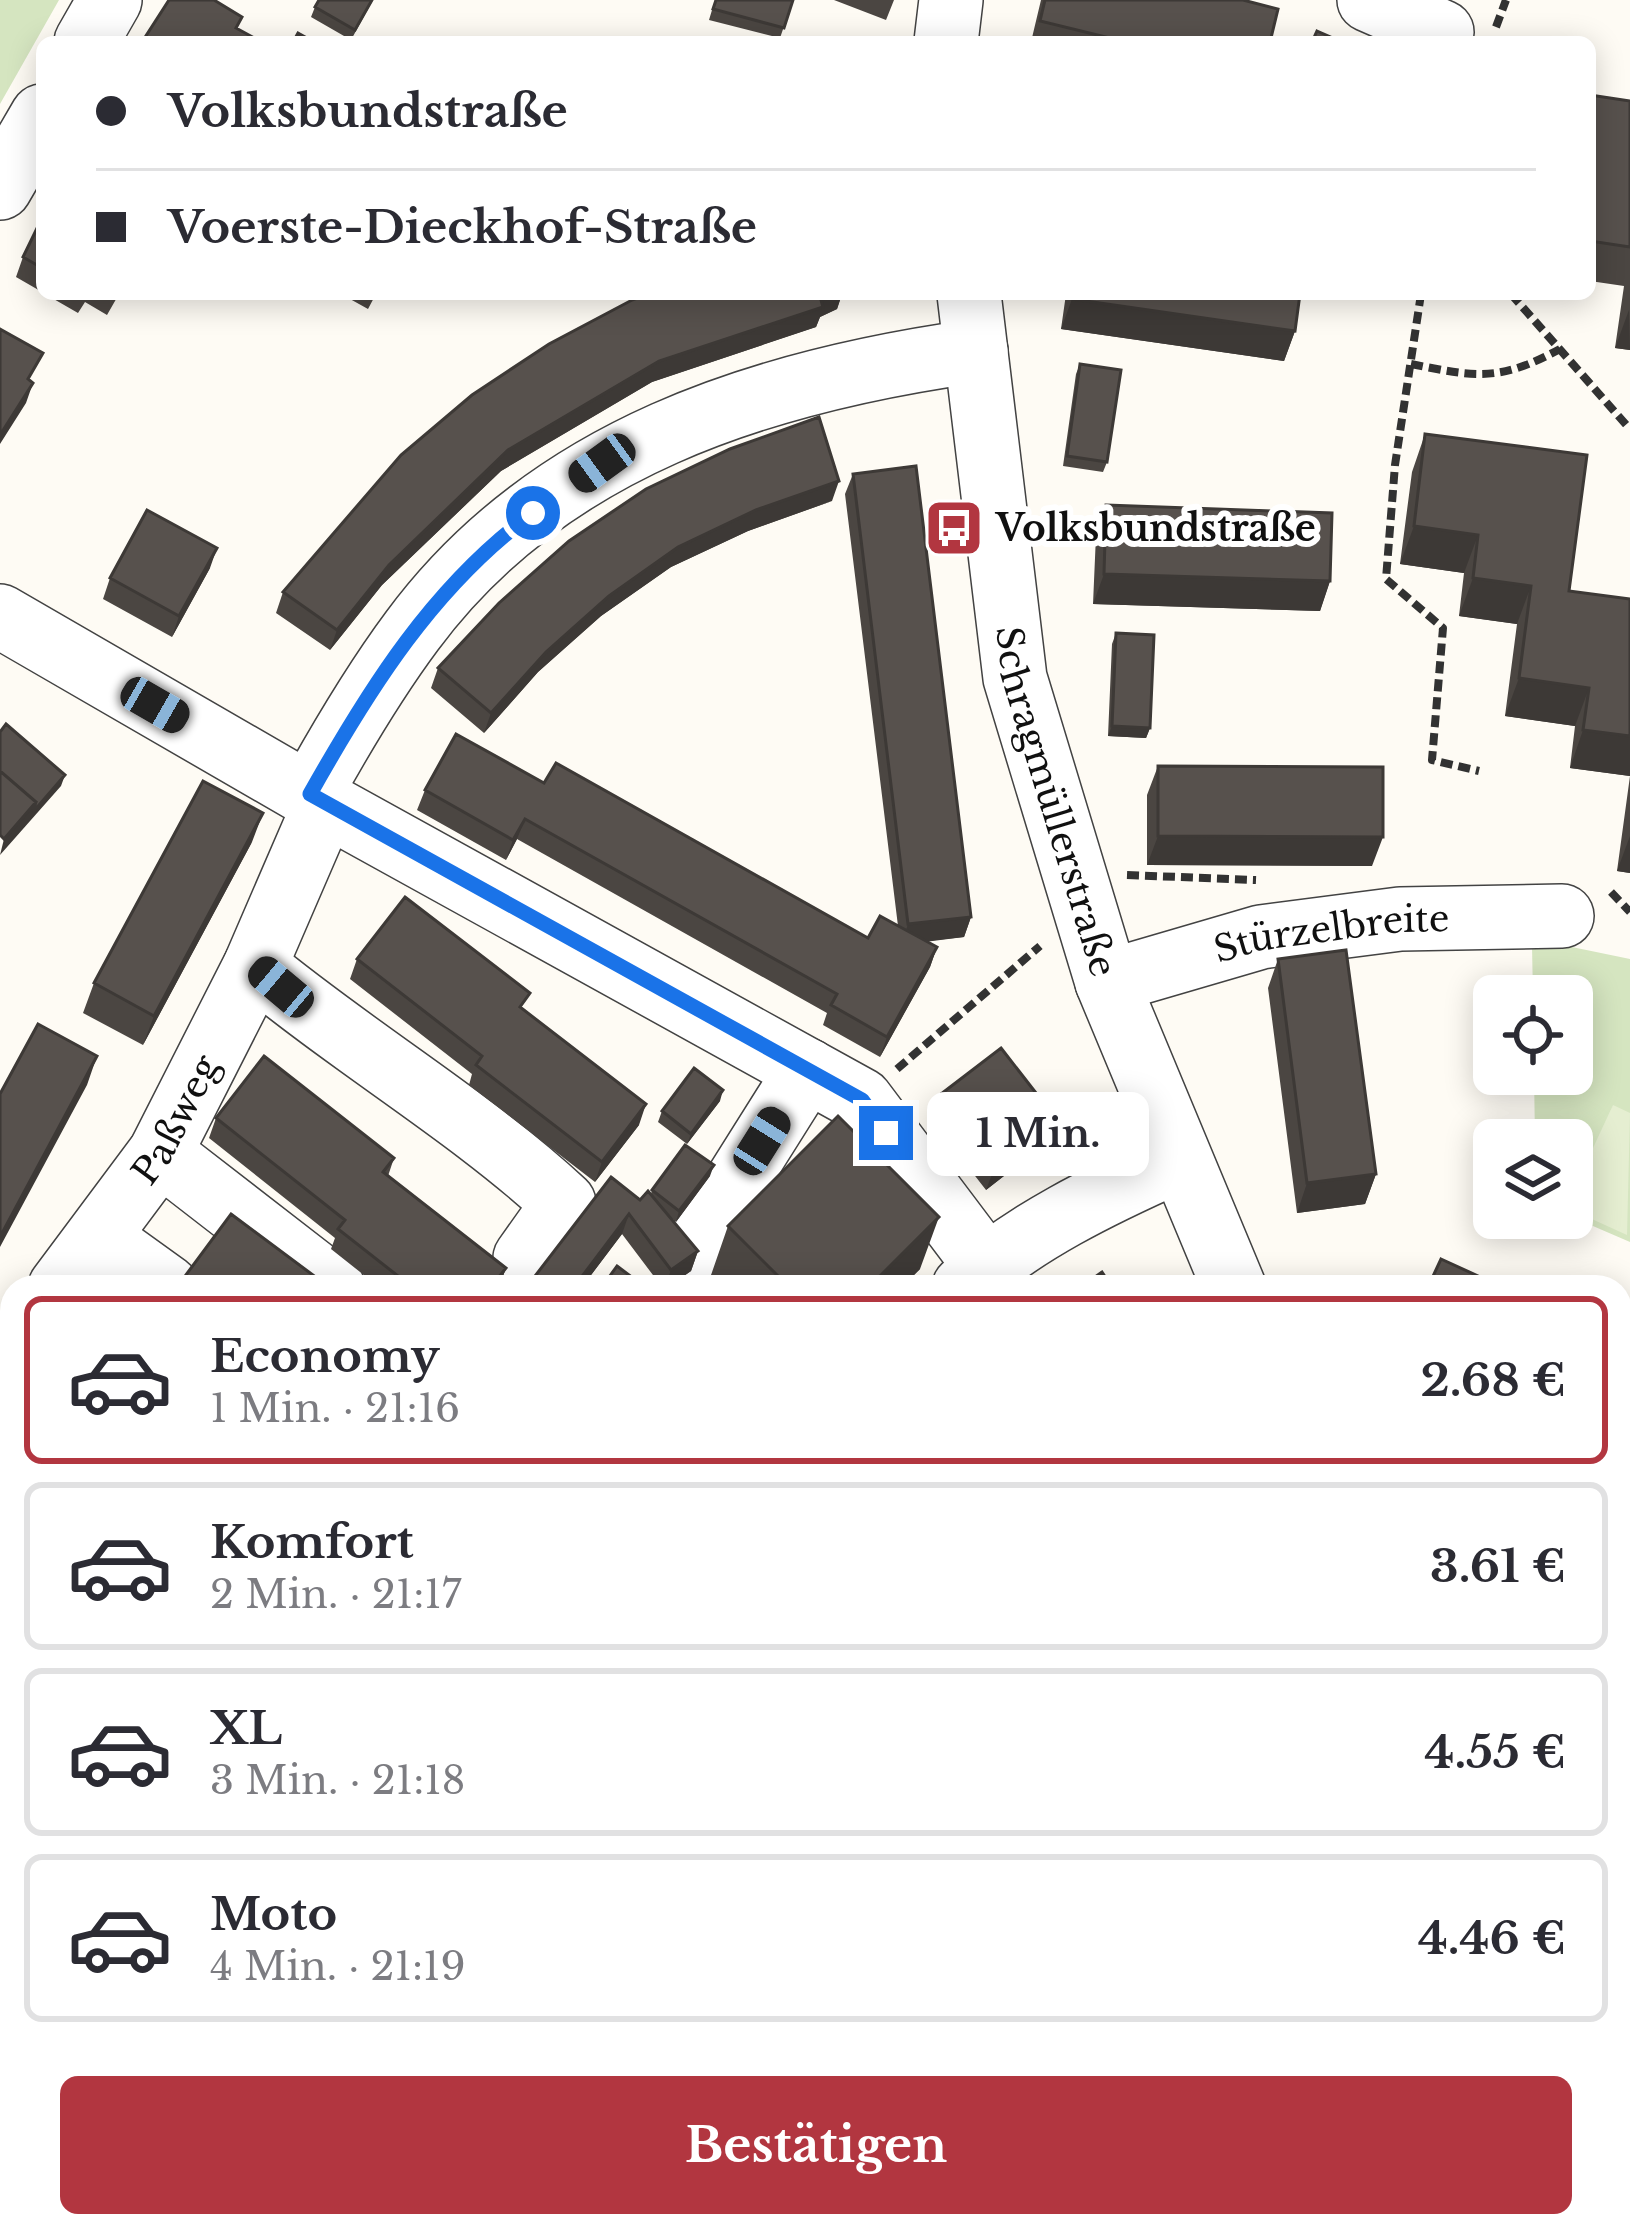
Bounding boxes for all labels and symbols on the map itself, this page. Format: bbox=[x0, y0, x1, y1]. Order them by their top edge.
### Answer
car bbox=[562, 427, 642, 499]
route start bbox=[506, 486, 560, 540]
bus stop icon: Volksbundstraße bbox=[923, 497, 985, 559]
place label: Volksbundstraße bbox=[994, 506, 1316, 551]
street label: Schragmüllerstraße bbox=[986, 624, 1126, 982]
car bbox=[115, 671, 195, 739]
street label: Stürzelbreite bbox=[1208, 896, 1450, 972]
car bbox=[242, 950, 320, 1024]
street label: Paßweg bbox=[122, 1047, 229, 1193]
callout: 1 Min. bbox=[928, 1091, 1150, 1175]
car bbox=[728, 1101, 796, 1181]
route end bbox=[859, 1106, 913, 1160]

